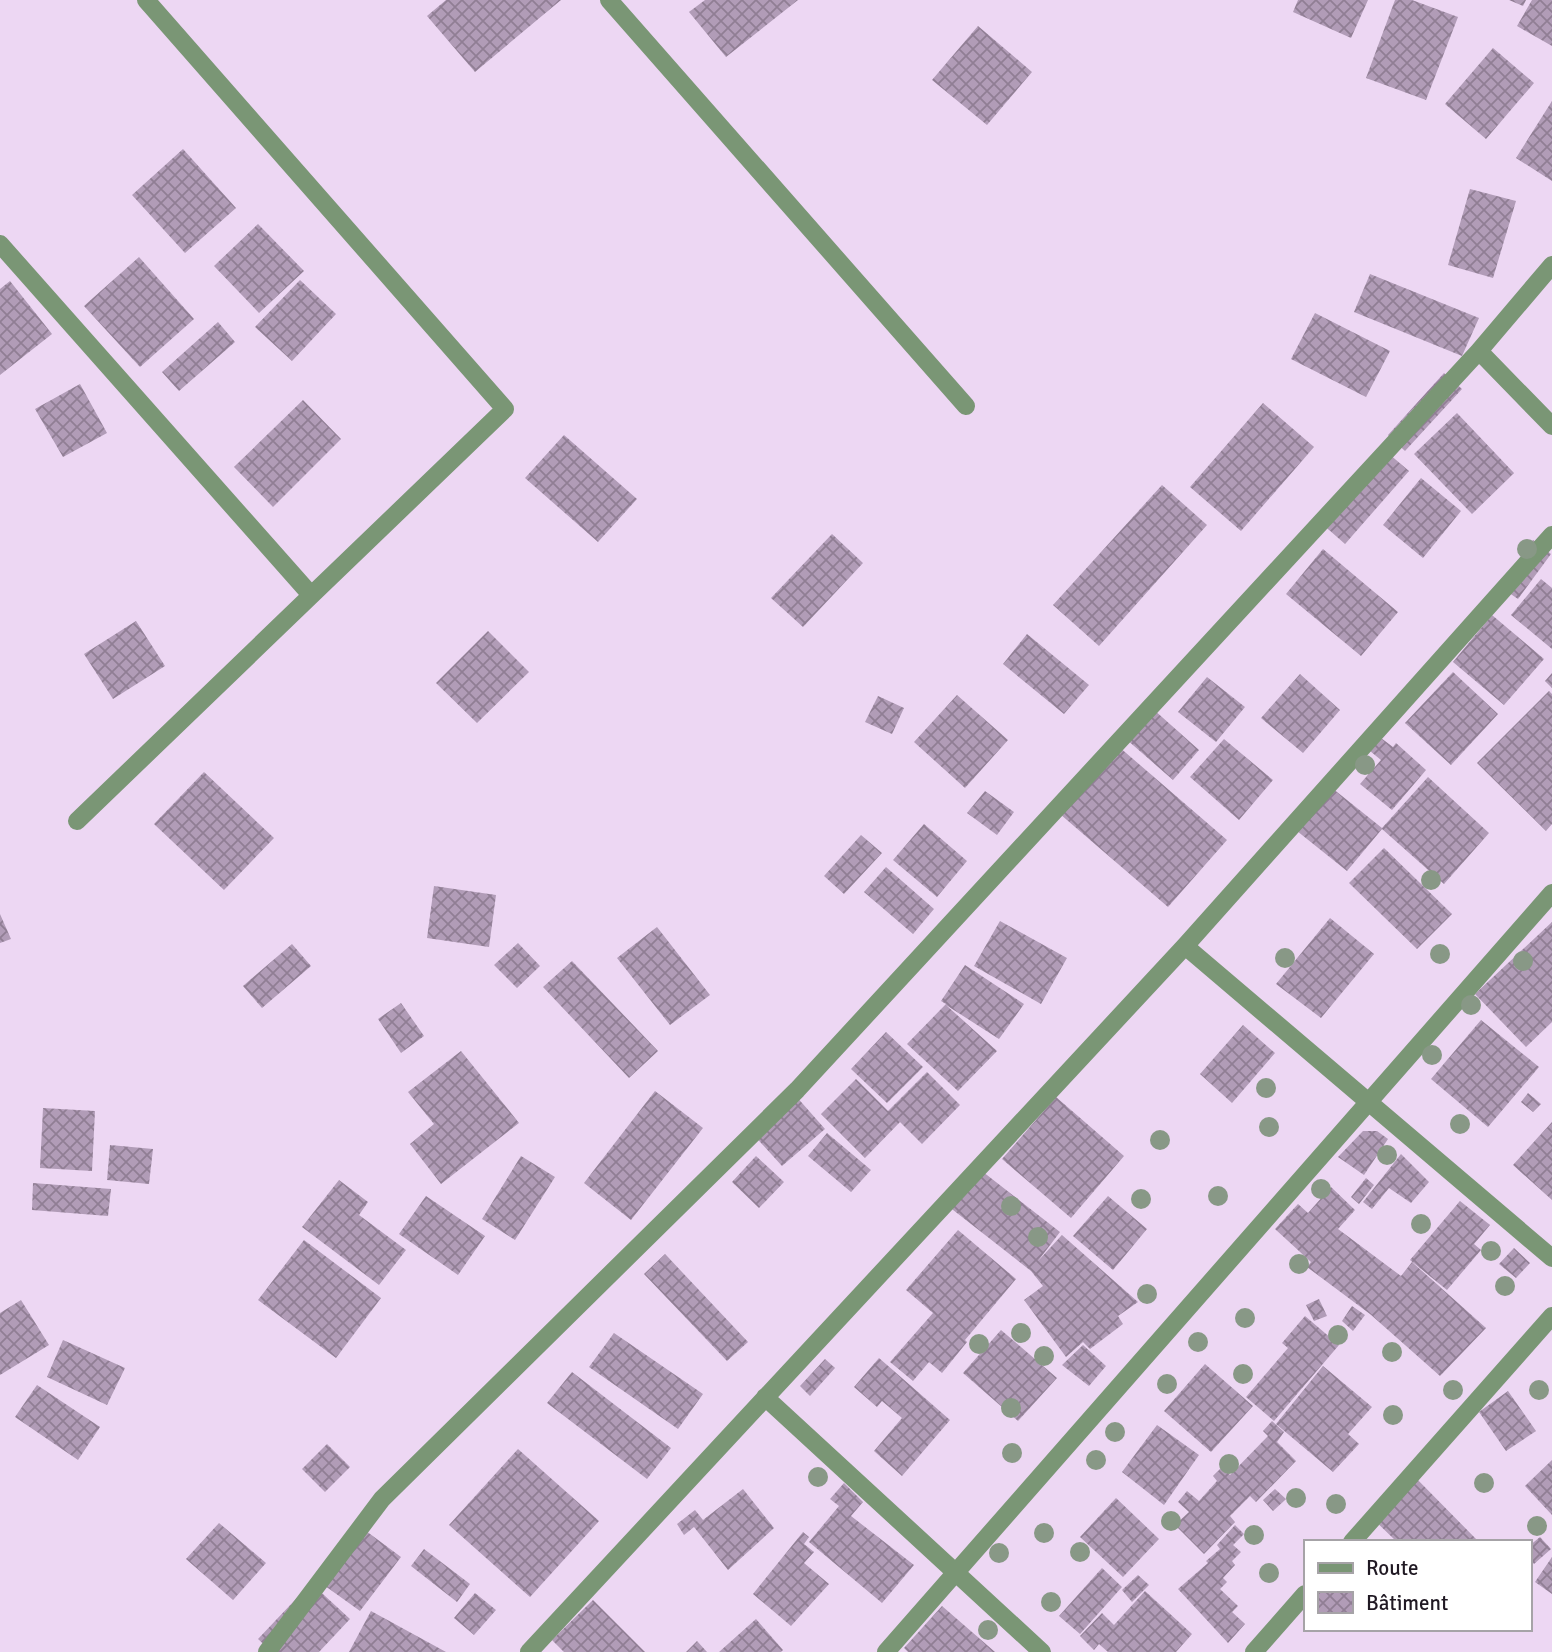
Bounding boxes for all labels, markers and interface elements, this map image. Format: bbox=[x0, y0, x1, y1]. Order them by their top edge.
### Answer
legend bbox=[1304, 1540, 1531, 1631]
text: Route bbox=[1366, 1555, 1418, 1581]
text: Bâtiment bbox=[1366, 1590, 1448, 1616]

